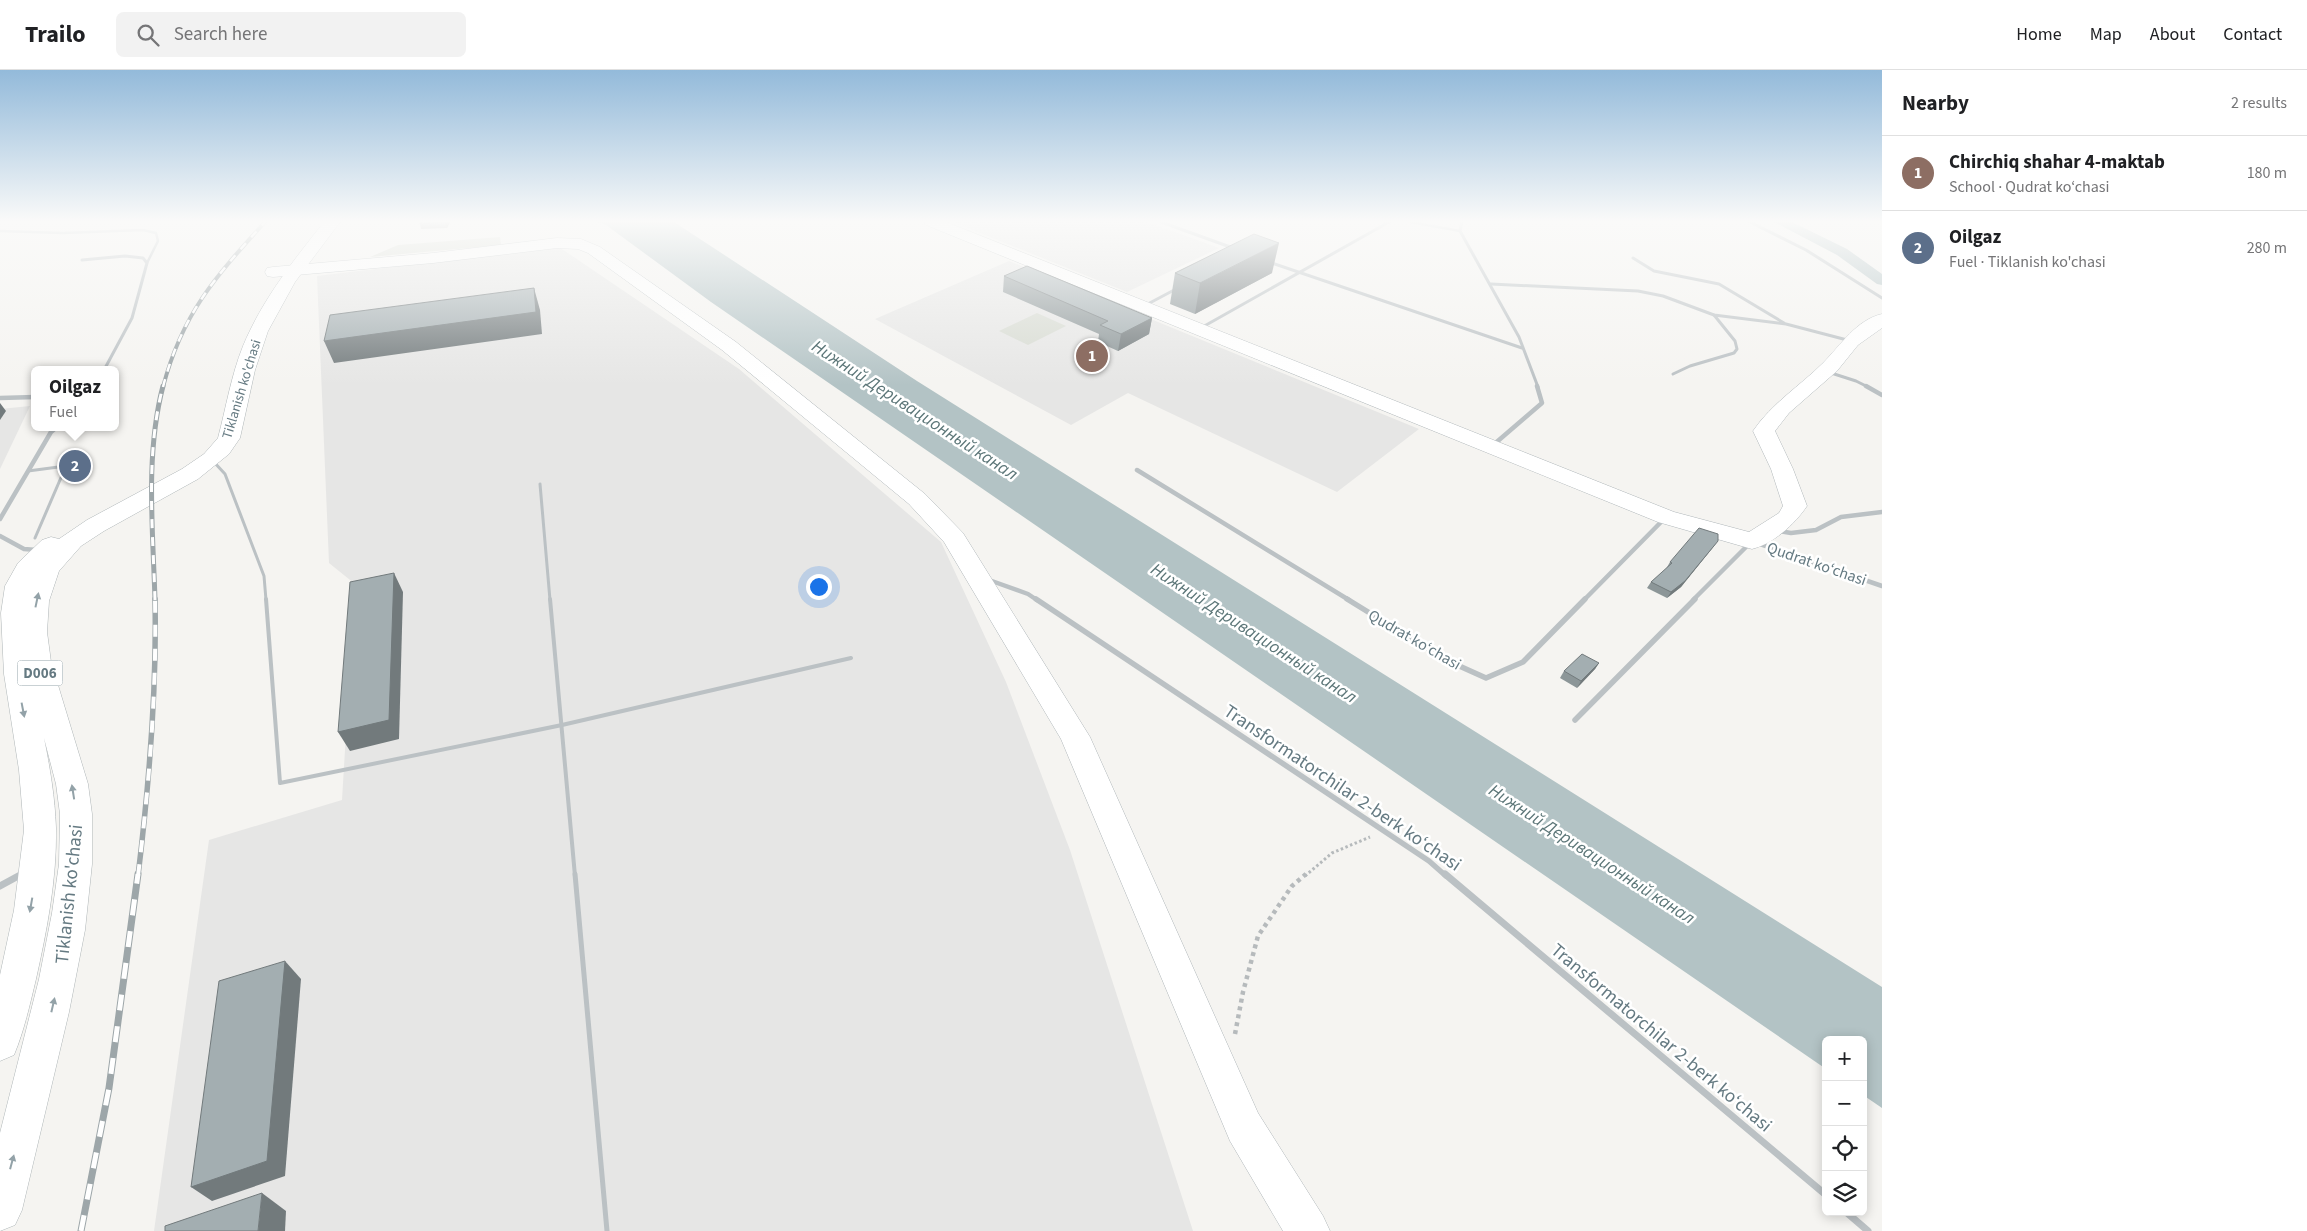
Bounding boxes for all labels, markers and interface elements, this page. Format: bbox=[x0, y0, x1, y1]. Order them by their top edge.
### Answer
search box bbox=[116, 12, 466, 57]
text: Trailo bbox=[25, 17, 86, 52]
icon: search bbox=[134, 21, 162, 49]
text: Search here bbox=[174, 21, 267, 48]
text: Home bbox=[2016, 22, 2062, 47]
text: Map bbox=[2090, 22, 2122, 47]
text: About bbox=[2150, 22, 2195, 47]
text: Contact bbox=[2223, 22, 2282, 47]
text: Nearby bbox=[1902, 88, 1969, 118]
text: 2 results bbox=[2231, 92, 2287, 114]
text: Chirchiq shahar 4-maktab bbox=[1949, 149, 2165, 176]
text: 1 bbox=[1914, 162, 1922, 184]
text: 180 m bbox=[2247, 162, 2287, 184]
text: School · Qudrat ko‘chasi bbox=[1949, 176, 2109, 198]
text: Oilgaz bbox=[1949, 224, 2001, 251]
text: 2 bbox=[1914, 237, 1922, 259]
text: 280 m bbox=[2247, 237, 2287, 259]
text: Fuel · Tiklanish ko'chasi bbox=[1949, 251, 2106, 273]
water label: Нижний Деривационный канал bbox=[807, 334, 1023, 487]
street label: Tiklanish ko'chasi bbox=[217, 337, 267, 442]
pin: 1 bbox=[1076, 337, 1108, 375]
popup bbox=[31, 366, 119, 431]
text: Oilgaz bbox=[49, 374, 101, 401]
text: Fuel bbox=[49, 401, 77, 423]
pin: 2 bbox=[59, 447, 91, 485]
street label: Qudrat ko‘chasi bbox=[1764, 537, 1869, 591]
water label: Нижний Деривационный канал bbox=[1146, 557, 1362, 710]
your location bbox=[806, 574, 832, 600]
one-way arrow bbox=[33, 593, 41, 608]
street label: Qudrat ko‘chasi bbox=[1364, 604, 1465, 675]
road number: D006 bbox=[18, 660, 62, 686]
street label: Transformatorchilar 2-berk ko‘chasi bbox=[1218, 698, 1466, 878]
one-way arrow bbox=[19, 702, 27, 718]
water label: Нижний Деривационный канал bbox=[1484, 778, 1700, 931]
one-way arrow bbox=[69, 784, 77, 800]
street label: Tiklanish ko'chasi bbox=[49, 823, 90, 965]
one-way arrow bbox=[27, 898, 35, 914]
street label: Transformatorchilar 2-berk ko‘chasi bbox=[1545, 937, 1778, 1139]
one-way arrow bbox=[49, 998, 57, 1013]
map controls bbox=[1822, 1036, 1867, 1216]
button: + bbox=[1822, 1036, 1867, 1081]
button: − bbox=[1822, 1081, 1867, 1126]
button: locate bbox=[1822, 1126, 1867, 1171]
one-way arrow bbox=[9, 1155, 17, 1170]
button: layers bbox=[1822, 1171, 1867, 1216]

